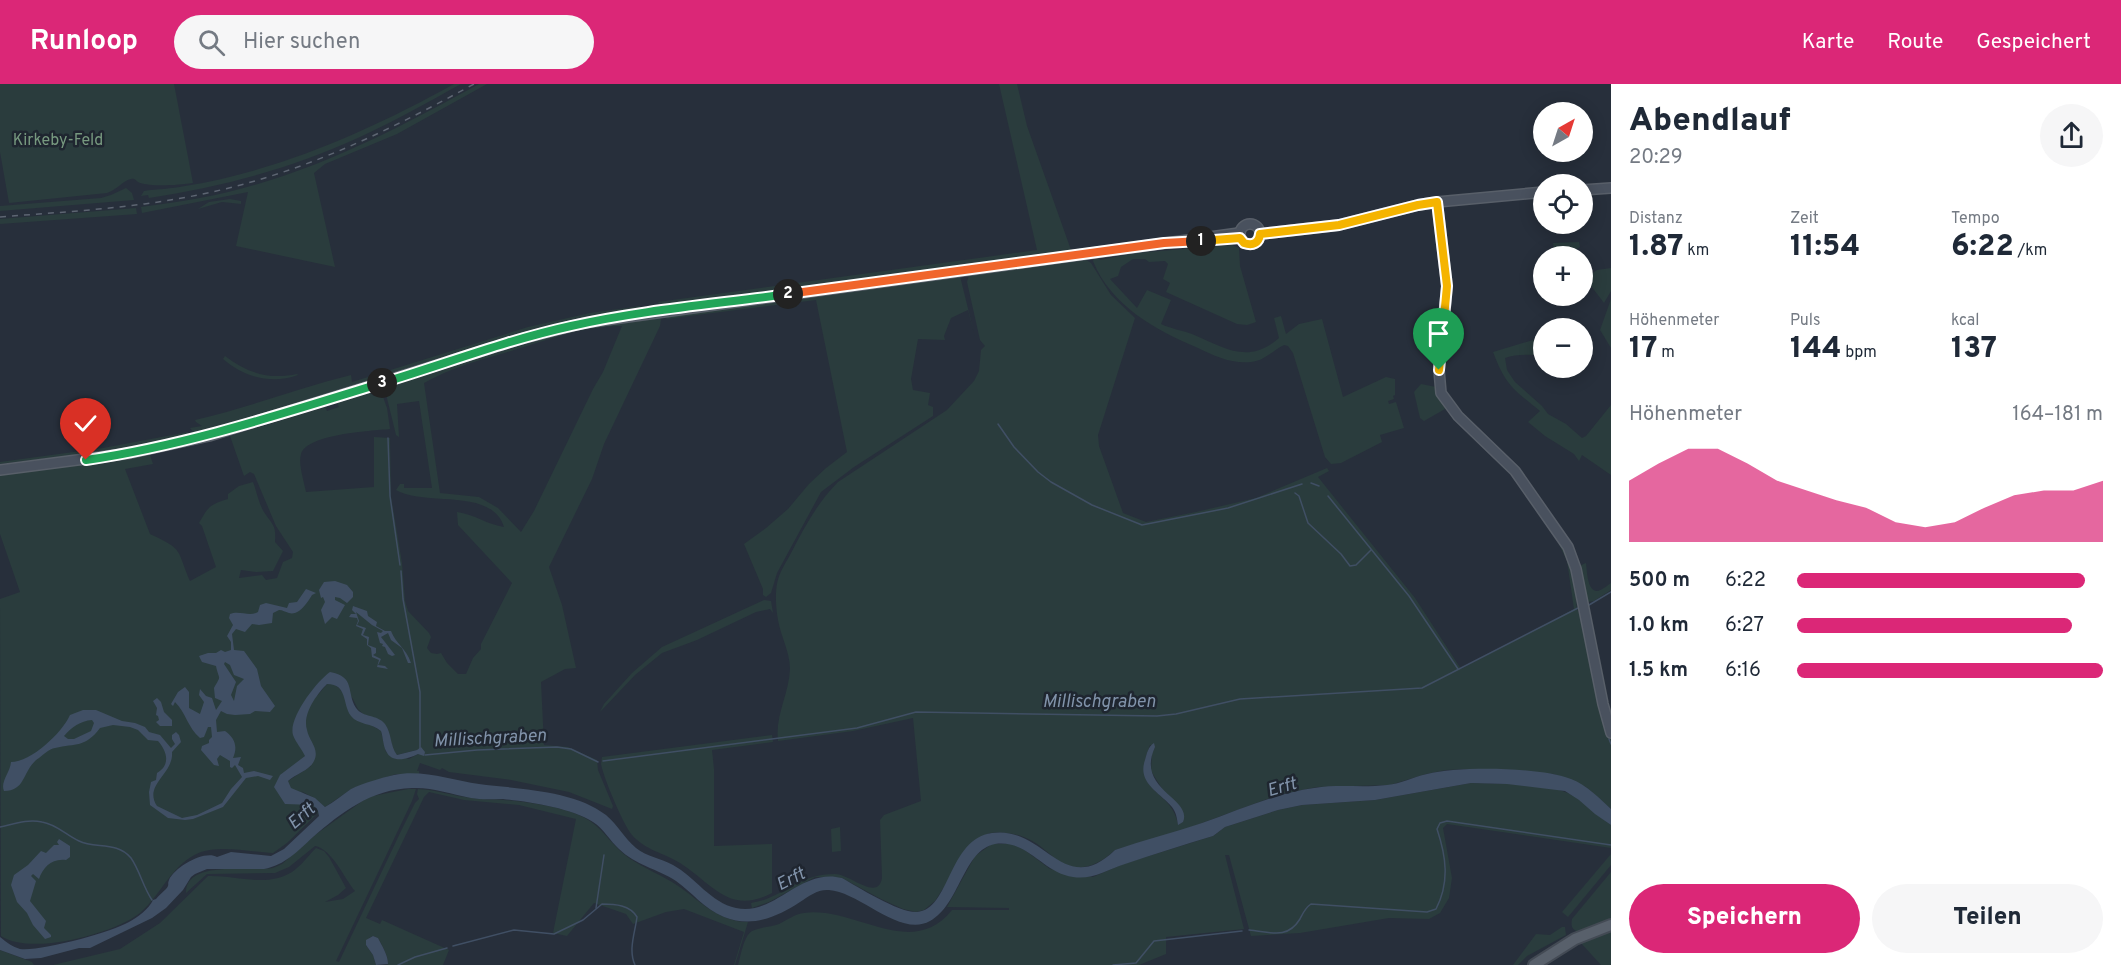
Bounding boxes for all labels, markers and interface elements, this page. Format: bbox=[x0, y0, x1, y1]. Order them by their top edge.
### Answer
search box bbox=[174, 15, 594, 69]
text: Runloop bbox=[30, 24, 138, 60]
icon: search bbox=[195, 26, 228, 59]
text: Hier suchen bbox=[243, 29, 360, 56]
text: Karte bbox=[1802, 29, 1854, 56]
text: Route bbox=[1887, 29, 1943, 56]
text: Gespeichert bbox=[1976, 29, 2091, 56]
text: Abendlauf bbox=[1629, 101, 1791, 143]
north arrow bbox=[1533, 102, 1593, 162]
map controls bbox=[1533, 102, 1593, 378]
button: share bbox=[2040, 104, 2103, 167]
park label: Kirkeby-Feld bbox=[13, 131, 103, 151]
text: 20:29 bbox=[1629, 145, 1683, 171]
button: locate bbox=[1533, 174, 1593, 234]
text: Distanz bbox=[1629, 209, 1683, 229]
text: Zeit bbox=[1790, 209, 1819, 229]
text: Tempo bbox=[1951, 209, 2000, 229]
pin: 1 bbox=[1186, 226, 1216, 256]
text: 1.87 bbox=[1629, 229, 1684, 266]
text: 11:54 bbox=[1790, 229, 1860, 266]
text: 6:22 bbox=[1951, 229, 2014, 266]
text: 1 bbox=[1198, 231, 1204, 251]
text: km bbox=[1684, 241, 1709, 261]
text: /km bbox=[2014, 241, 2047, 261]
button: + bbox=[1533, 246, 1593, 306]
pin: 2 bbox=[773, 279, 803, 309]
text: 2 bbox=[783, 284, 793, 304]
pin bbox=[1413, 308, 1464, 370]
text: Höhenmeter bbox=[1629, 311, 1719, 331]
text: Puls bbox=[1790, 311, 1821, 331]
text: kcal bbox=[1951, 311, 1979, 331]
icon: arrive bbox=[1422, 317, 1455, 350]
button: − bbox=[1533, 318, 1593, 378]
text: 17 bbox=[1629, 331, 1657, 368]
text: 144 bbox=[1790, 331, 1842, 368]
text: 137 bbox=[1951, 331, 1997, 368]
text: m bbox=[1657, 343, 1675, 363]
text: bpm bbox=[1842, 343, 1877, 363]
pin: 3 bbox=[367, 368, 397, 398]
text: 3 bbox=[377, 373, 387, 393]
pin bbox=[60, 398, 111, 460]
text: Höhenmeter bbox=[1629, 402, 1742, 428]
text: 164–181 m bbox=[2012, 402, 2103, 428]
icon: check bbox=[69, 407, 102, 440]
text: 500 m bbox=[1629, 568, 1690, 594]
text: 6:22 bbox=[1725, 568, 1766, 594]
text: 1.0 km bbox=[1629, 613, 1689, 639]
text: 6:27 bbox=[1725, 613, 1764, 639]
text: 1.5 km bbox=[1629, 658, 1688, 684]
text: 6:16 bbox=[1725, 658, 1761, 684]
water label: Millischgraben bbox=[1043, 691, 1156, 714]
water label: Millischgraben bbox=[433, 725, 547, 753]
water label: Erft bbox=[1265, 772, 1301, 803]
water label: Erft bbox=[283, 798, 322, 835]
water label: Erft bbox=[773, 862, 811, 897]
button: Speichern bbox=[1629, 884, 1860, 953]
button: Teilen bbox=[1872, 884, 2103, 953]

